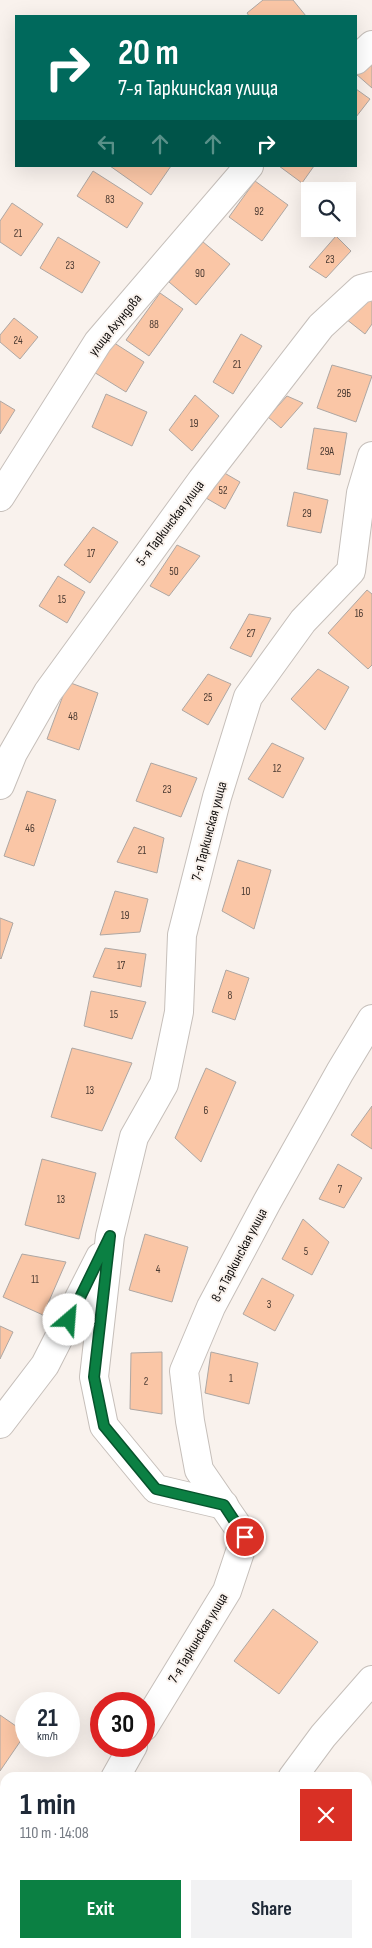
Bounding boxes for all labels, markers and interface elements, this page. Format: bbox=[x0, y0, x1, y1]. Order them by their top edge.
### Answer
text: 20 m bbox=[118, 32, 179, 75]
icon: right bbox=[35, 35, 100, 100]
text: 7-я Таркинская улица bbox=[118, 75, 278, 102]
icon: left bbox=[93, 130, 121, 158]
icon: ahead bbox=[146, 130, 174, 158]
icon: ahead bbox=[199, 130, 227, 158]
icon: right bbox=[252, 130, 280, 158]
map controls bbox=[301, 182, 356, 237]
button: search bbox=[301, 182, 356, 237]
house number: 83 bbox=[105, 193, 115, 206]
house number: 92 bbox=[254, 205, 264, 218]
house number: 21 bbox=[14, 227, 22, 240]
house number: 23 bbox=[325, 253, 335, 266]
house number: 23 bbox=[65, 259, 75, 272]
house number: 90 bbox=[195, 267, 205, 280]
street label: улица Ахундова bbox=[85, 291, 145, 359]
house number: 88 bbox=[149, 318, 159, 331]
house number: 24 bbox=[13, 334, 23, 347]
house number: 21 bbox=[233, 358, 241, 371]
house number: 29Б bbox=[337, 387, 351, 400]
house number: 19 bbox=[190, 417, 198, 430]
house number: 29А bbox=[320, 445, 334, 458]
street label: 5-я Таркинская улица bbox=[132, 477, 208, 569]
house number: 52 bbox=[219, 484, 228, 497]
house number: 29 bbox=[302, 507, 312, 520]
house number: 17 bbox=[87, 547, 96, 560]
house number: 50 bbox=[169, 565, 179, 578]
house number: 15 bbox=[58, 593, 66, 606]
house number: 16 bbox=[355, 607, 364, 620]
house number: 27 bbox=[247, 627, 256, 640]
house number: 25 bbox=[204, 691, 212, 704]
house number: 48 bbox=[68, 710, 78, 723]
house number: 12 bbox=[273, 762, 282, 775]
street label: 7-я Таркинская улица bbox=[188, 780, 230, 882]
house number: 23 bbox=[162, 783, 172, 796]
house number: 46 bbox=[25, 822, 35, 835]
house number: 21 bbox=[138, 844, 146, 857]
house number: 10 bbox=[242, 885, 250, 898]
house number: 19 bbox=[121, 909, 129, 922]
house number: 17 bbox=[117, 959, 126, 972]
house number: 8 bbox=[228, 989, 233, 1002]
house number: 15 bbox=[110, 1008, 118, 1021]
house number: 13 bbox=[86, 1084, 95, 1097]
house number: 6 bbox=[204, 1104, 209, 1117]
house number: 7 bbox=[338, 1183, 343, 1196]
house number: 13 bbox=[57, 1193, 66, 1206]
street label: 8-я Таркинская улица bbox=[207, 1205, 271, 1305]
house number: 5 bbox=[304, 1245, 308, 1258]
house number: 4 bbox=[156, 1263, 161, 1276]
house number: 11 bbox=[31, 1273, 39, 1286]
position arrow bbox=[42, 1293, 94, 1345]
house number: 3 bbox=[267, 1298, 272, 1311]
house number: 1 bbox=[229, 1372, 233, 1385]
house number: 2 bbox=[144, 1375, 149, 1388]
pin bbox=[224, 1516, 266, 1558]
icon: arrive bbox=[231, 1523, 259, 1551]
street label: 7-я Таркинская улица bbox=[164, 1590, 232, 1686]
speed limit sign: 30 bbox=[90, 1692, 155, 1757]
text: 21 bbox=[37, 1703, 58, 1734]
text: km/h bbox=[37, 1729, 58, 1744]
text: 1 min bbox=[20, 1787, 76, 1823]
button: close bbox=[300, 1789, 352, 1841]
text: 110 m · 14:08 bbox=[20, 1824, 89, 1843]
button: Exit bbox=[20, 1880, 181, 1938]
button: Share bbox=[191, 1880, 352, 1938]

